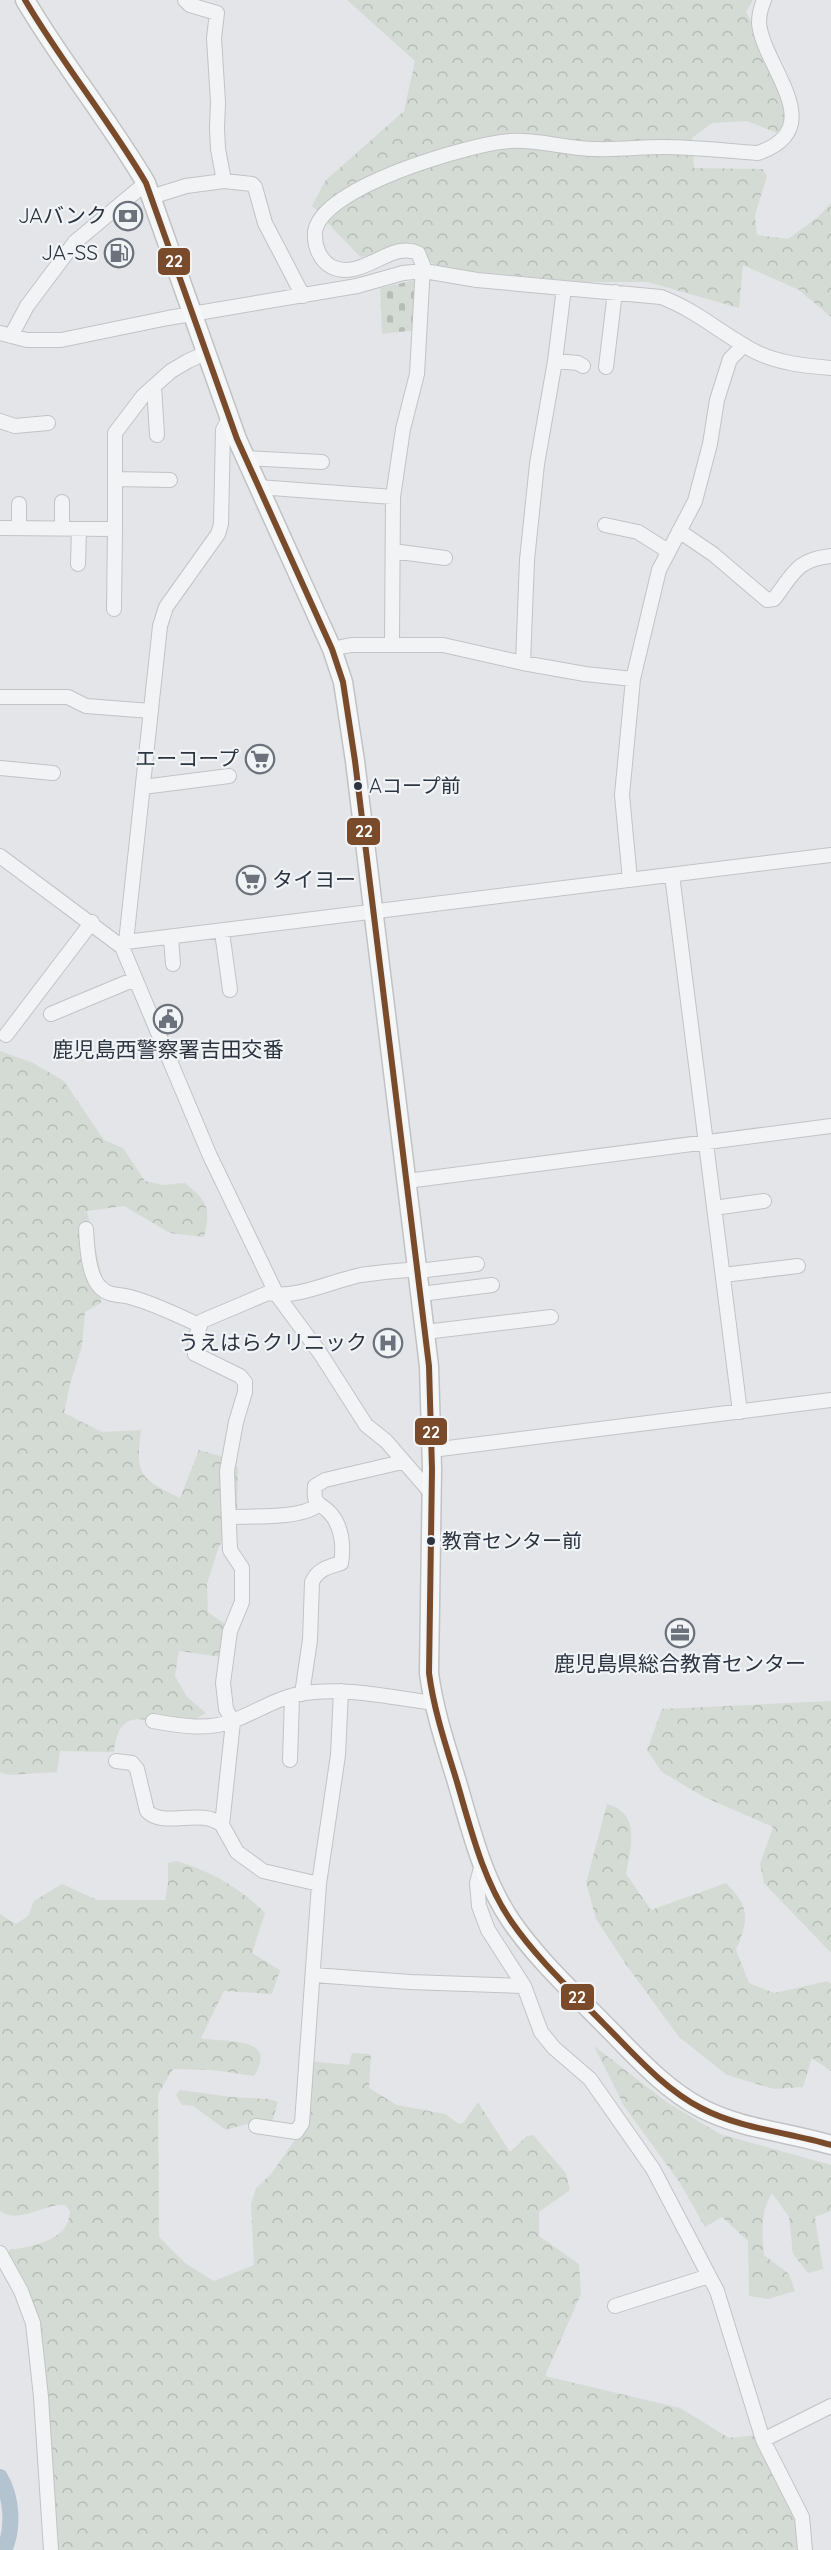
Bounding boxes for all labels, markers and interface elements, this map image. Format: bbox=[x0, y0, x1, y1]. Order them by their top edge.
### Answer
bank icon: JAバンク bbox=[112, 200, 144, 232]
place label: JAバンク bbox=[18, 202, 107, 228]
fuel station icon: JA-SS bbox=[103, 237, 135, 269]
place label: JA-SS bbox=[41, 239, 98, 265]
line badge: 22 bbox=[157, 247, 191, 276]
text: 22 bbox=[165, 251, 183, 271]
supermarket icon: エーコープ bbox=[244, 743, 276, 775]
place label: エーコープ bbox=[135, 745, 239, 771]
place label: Aコープ前 bbox=[369, 773, 461, 798]
marker: Aコープ前 bbox=[352, 780, 364, 792]
line badge: 22 bbox=[346, 817, 381, 846]
text: 22 bbox=[355, 821, 373, 841]
supermarket icon: タイヨー bbox=[235, 864, 267, 896]
place label: タイヨー bbox=[272, 866, 356, 892]
public building icon: 鹿児島西警察署吉田交番 bbox=[152, 1003, 184, 1035]
place label: 鹿児島西警察署吉田交番 bbox=[53, 1036, 284, 1062]
hospital icon: うえはらクリニック bbox=[372, 1327, 404, 1359]
place label: うえはらクリニック bbox=[178, 1329, 367, 1355]
line badge: 22 bbox=[414, 1417, 448, 1446]
text: 22 bbox=[422, 1422, 440, 1442]
place label: 教育センター前 bbox=[442, 1528, 582, 1553]
marker: 教育センター前 bbox=[425, 1535, 437, 1547]
office icon: 鹿児島県総合教育センター bbox=[664, 1617, 696, 1649]
place label: 鹿児島県総合教育センター bbox=[554, 1650, 806, 1676]
line badge: 22 bbox=[560, 1983, 595, 2011]
text: 22 bbox=[568, 1987, 586, 2007]

